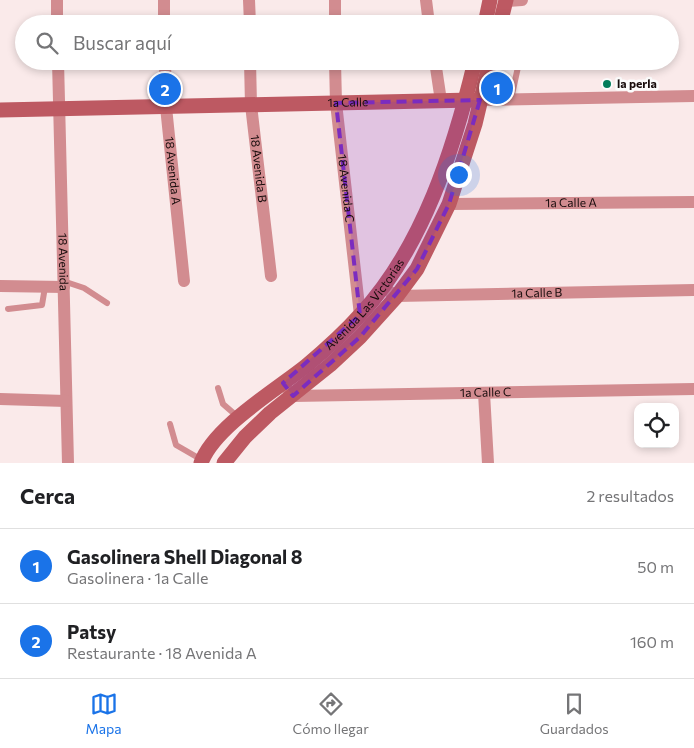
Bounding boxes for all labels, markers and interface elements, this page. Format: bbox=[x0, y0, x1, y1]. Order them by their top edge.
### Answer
search box bbox=[15, 15, 679, 70]
icon: search bbox=[33, 29, 61, 57]
text: Buscar aquí bbox=[73, 31, 172, 54]
pin: 1 bbox=[481, 69, 513, 107]
pin: 2 bbox=[149, 70, 181, 108]
place label: la perla bbox=[617, 76, 657, 90]
marker: la perla bbox=[601, 78, 613, 90]
street label: 1a Calle bbox=[327, 94, 368, 109]
street label: 18 Avenida B bbox=[249, 134, 270, 203]
street label: 18 Avenida A bbox=[163, 136, 184, 205]
street label: 18 Avenida C bbox=[336, 153, 357, 223]
your location bbox=[446, 162, 472, 188]
street label: 1a Calle A bbox=[545, 195, 597, 209]
street label: 18 Avenida bbox=[56, 233, 72, 291]
street label: Avenida Las Victorias bbox=[322, 256, 406, 352]
street label: 1a Calle B bbox=[511, 285, 563, 300]
street label: 1a Calle C bbox=[460, 384, 511, 399]
map controls bbox=[634, 403, 679, 448]
button: locate bbox=[634, 403, 679, 448]
text: Cerca bbox=[20, 483, 75, 508]
text: 2 resultados bbox=[586, 486, 674, 505]
text: Gasolinera Shell Diagonal 8 bbox=[67, 545, 303, 568]
text: 1 bbox=[32, 557, 40, 576]
text: 50 m bbox=[637, 557, 674, 576]
text: Gasolinera · 1a Calle bbox=[67, 568, 208, 587]
text: Patsy bbox=[67, 620, 116, 643]
text: 2 bbox=[31, 632, 41, 651]
text: 160 m bbox=[630, 632, 674, 651]
text: Restaurante · 18 Avenida A bbox=[67, 643, 257, 662]
tab: Mapa bbox=[85, 690, 122, 737]
tab: Cómo llegar bbox=[293, 690, 369, 737]
tab: Guardados bbox=[540, 690, 609, 737]

